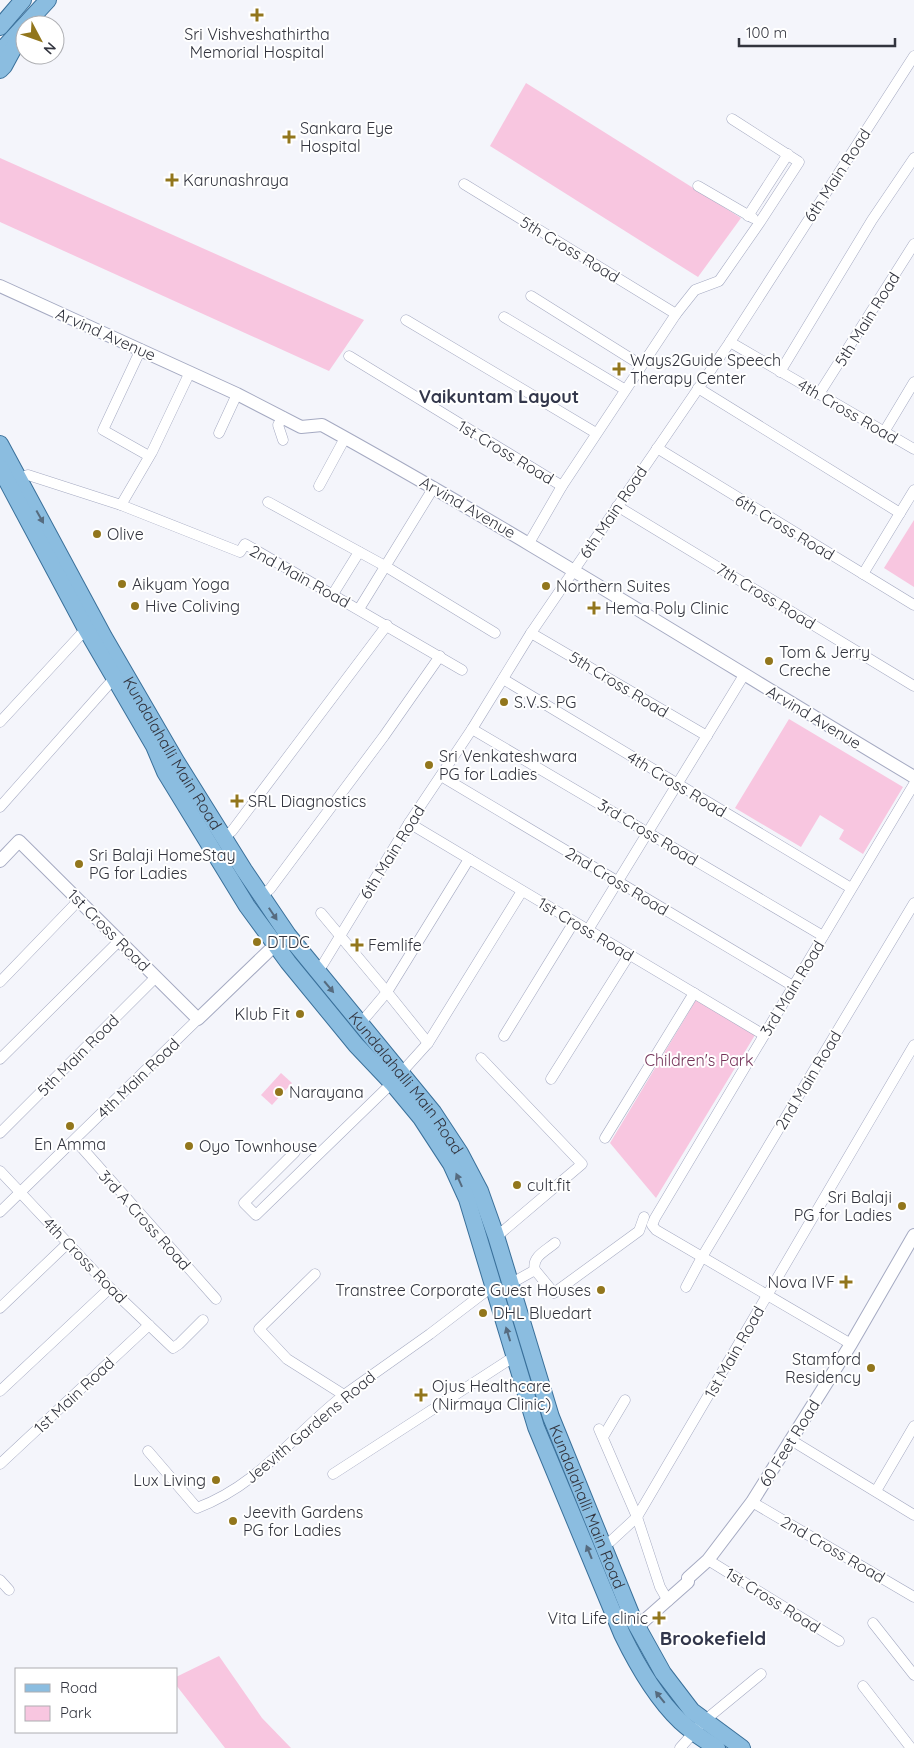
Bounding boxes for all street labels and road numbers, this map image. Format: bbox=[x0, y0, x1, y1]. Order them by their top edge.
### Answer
street label: 6th Main Road bbox=[799, 125, 875, 225]
street label: 5th Cross Road bbox=[517, 211, 623, 287]
street label: 5th Main Road bbox=[830, 268, 904, 370]
street label: Arvind Avenue bbox=[53, 303, 159, 365]
street label: 4th Cross Road bbox=[794, 374, 902, 448]
street label: 1st Cross Road bbox=[454, 416, 558, 488]
street label: 6th Main Road bbox=[575, 462, 651, 562]
street label: Arvind Avenue bbox=[417, 472, 519, 542]
street label: 6th Cross Road bbox=[732, 489, 838, 565]
street label: 2nd Main Road bbox=[246, 540, 354, 612]
street label: 7th Cross Road bbox=[713, 559, 819, 633]
street label: 5th Cross Road bbox=[566, 646, 672, 722]
street label: Kundalahalli Main Road bbox=[119, 673, 226, 833]
street label: Arvind Avenue bbox=[763, 681, 865, 753]
street label: 4th Cross Road bbox=[624, 747, 730, 821]
street label: 3rd Cross Road bbox=[594, 794, 702, 870]
street label: 6th Main Road bbox=[355, 801, 429, 903]
street label: 2nd Cross Road bbox=[562, 842, 672, 920]
street label: 1st Cross Road bbox=[64, 885, 154, 975]
street label: 1st Cross Road bbox=[534, 893, 638, 965]
street label: 3rd Main Road bbox=[756, 937, 828, 1039]
street label: Kundalahalli Main Road bbox=[345, 1007, 468, 1158]
street label: 5th Main Road bbox=[33, 1010, 123, 1100]
street label: 2nd Main Road bbox=[771, 1027, 845, 1133]
street label: 4th Main Road bbox=[93, 1034, 183, 1122]
street label: 3rd A Cross Road bbox=[95, 1166, 195, 1274]
street label: 4th Cross Road bbox=[39, 1213, 131, 1307]
street label: 1st Main Road bbox=[700, 1302, 768, 1402]
street label: 1st Main Road bbox=[30, 1353, 118, 1437]
street label: Jeevith Gardens Road bbox=[241, 1367, 379, 1487]
street label: 60 Feet Road bbox=[754, 1396, 824, 1490]
street label: Kundalahalli Main Road bbox=[545, 1421, 630, 1592]
street label: 2nd Cross Road bbox=[777, 1511, 889, 1587]
street label: 1st Cross Road bbox=[722, 1563, 824, 1637]

